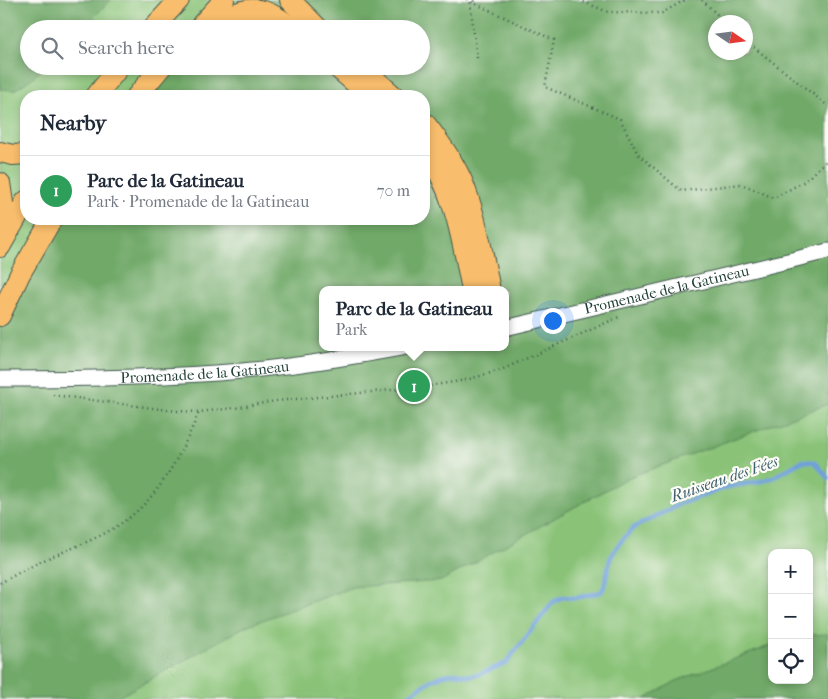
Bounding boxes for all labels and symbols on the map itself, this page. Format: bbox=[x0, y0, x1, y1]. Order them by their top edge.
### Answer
north arrow bbox=[708, 15, 753, 60]
street label: Promenade de la Gatineau bbox=[582, 261, 751, 318]
your location bbox=[540, 308, 566, 334]
street label: Promenade de la Gatineau bbox=[120, 357, 291, 387]
pin: 1 bbox=[398, 367, 430, 405]
water label: Ruisseau des Fées bbox=[667, 451, 781, 506]

